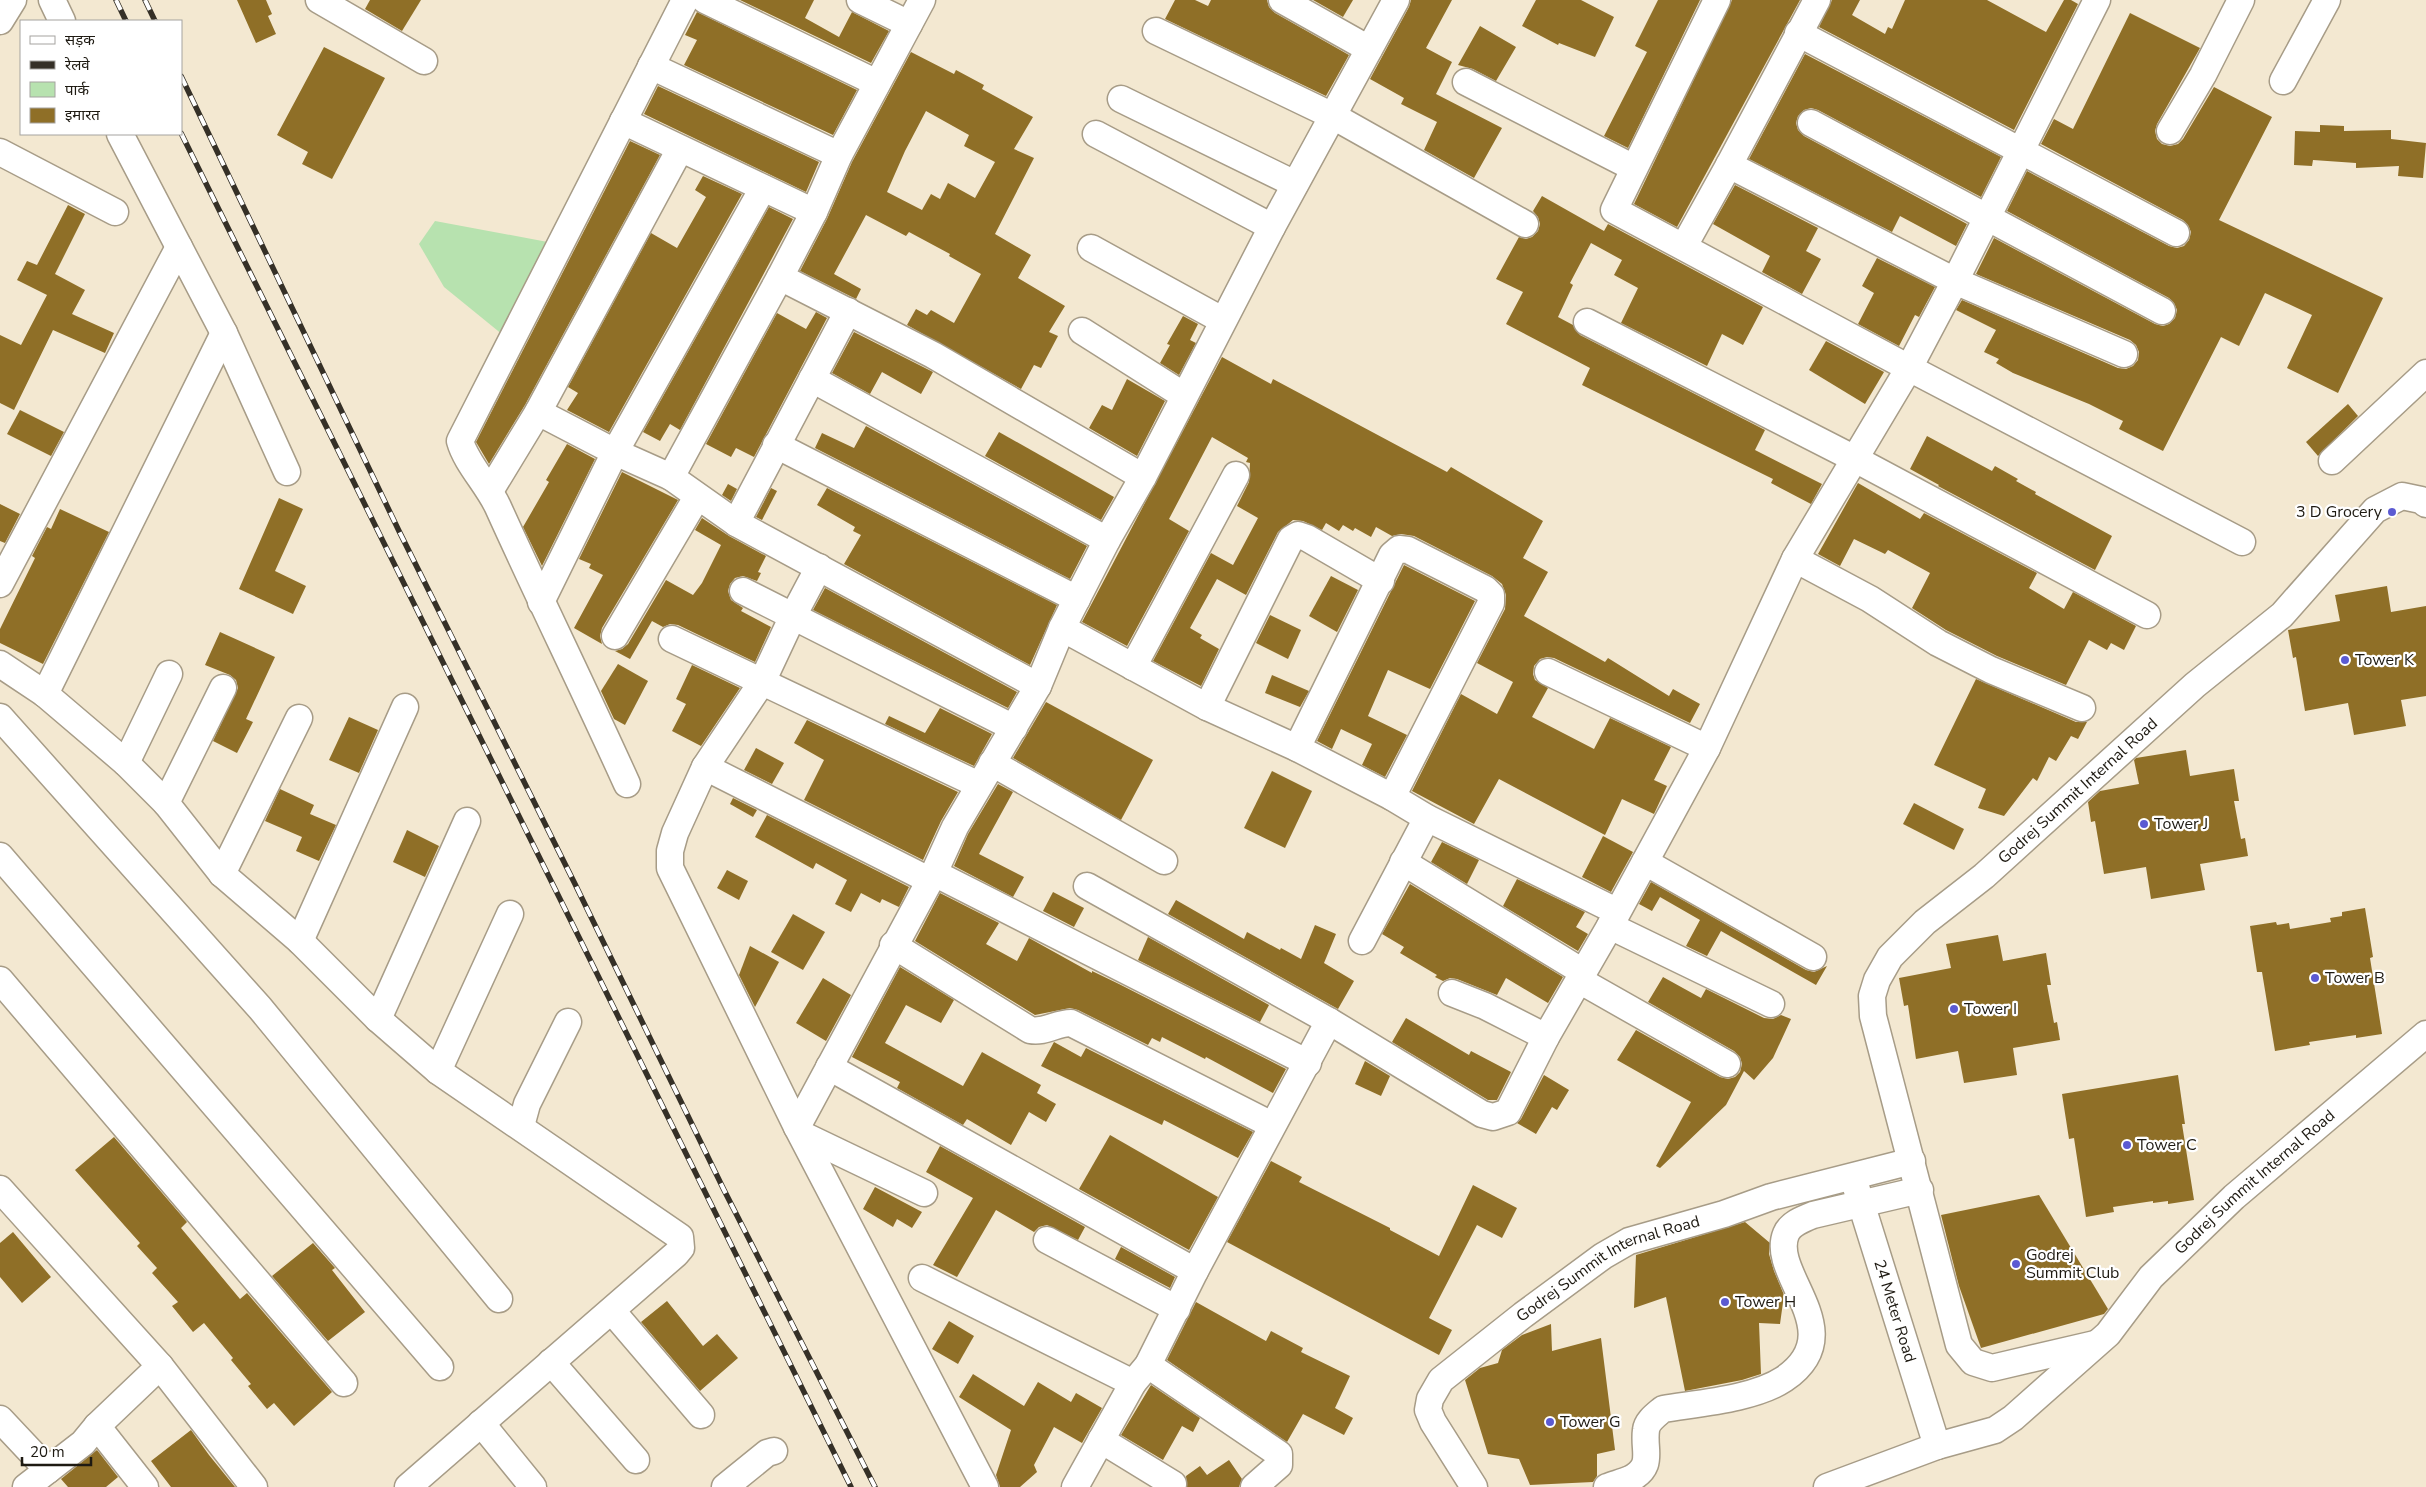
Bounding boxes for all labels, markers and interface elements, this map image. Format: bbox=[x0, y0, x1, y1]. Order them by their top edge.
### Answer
legend bbox=[20, 20, 182, 135]
text: सड़क bbox=[65, 30, 95, 50]
text: रेलवे bbox=[64, 55, 90, 75]
text: पार्क bbox=[65, 80, 89, 100]
text: इमारत bbox=[65, 105, 100, 125]
place label: 3 D Grocery bbox=[2296, 501, 2383, 523]
marker: 3 D Grocery bbox=[2386, 506, 2398, 518]
place label: Tower K bbox=[2355, 649, 2415, 671]
marker: Tower K bbox=[2339, 654, 2351, 666]
street label: Godrej Summit Internal Road bbox=[1993, 713, 2163, 869]
place label: Tower J bbox=[2154, 813, 2208, 835]
marker: Tower J bbox=[2138, 818, 2150, 830]
place label: Tower B bbox=[2325, 967, 2385, 989]
marker: Tower B bbox=[2309, 972, 2321, 984]
place label: Tower I bbox=[1964, 998, 2017, 1020]
marker: Tower I bbox=[1948, 1003, 1960, 1015]
street label: Godrej Summit Internal Road bbox=[2170, 1105, 2340, 1260]
place label: Tower C bbox=[2137, 1134, 2197, 1156]
marker: Tower C bbox=[2121, 1139, 2133, 1151]
street label: Godrej Summit Internal Road bbox=[1512, 1210, 1702, 1327]
place label: Godrej Summit Club bbox=[2026, 1244, 2119, 1284]
street label: 24 Meter Road bbox=[1868, 1257, 1921, 1365]
marker: Godrej Summit Club bbox=[2010, 1258, 2022, 1270]
place label: Tower H bbox=[1735, 1291, 1796, 1313]
marker: Tower H bbox=[1719, 1296, 1731, 1308]
place label: Tower G bbox=[1560, 1411, 1621, 1433]
marker: Tower G bbox=[1544, 1416, 1556, 1428]
scale bar bbox=[22, 1434, 91, 1466]
text: 20 m bbox=[30, 1442, 65, 1462]

